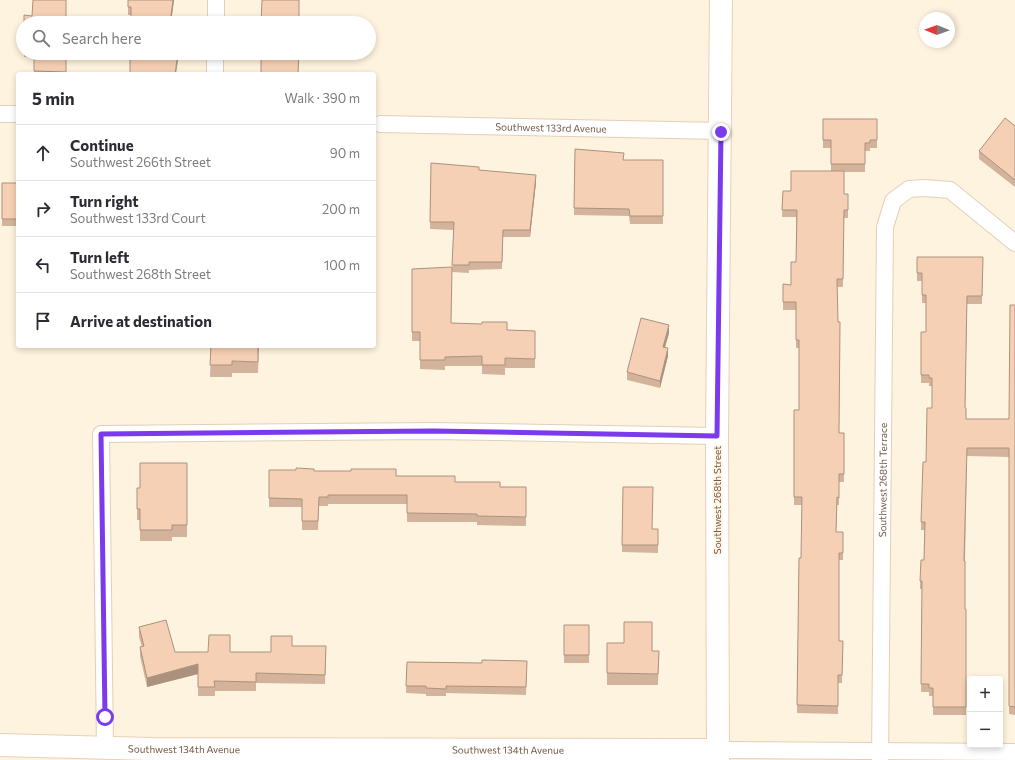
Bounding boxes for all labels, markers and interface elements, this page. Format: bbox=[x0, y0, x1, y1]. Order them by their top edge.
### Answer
north arrow bbox=[919, 12, 955, 48]
search box bbox=[16, 16, 376, 60]
icon: search bbox=[30, 27, 52, 49]
text: Search here bbox=[62, 29, 141, 47]
text: 5 min bbox=[32, 88, 75, 109]
text: Walk · 390 m bbox=[285, 90, 360, 106]
street label: Southwest 133rd Avenue bbox=[495, 120, 607, 135]
route end bbox=[712, 123, 730, 141]
text: Continue bbox=[70, 136, 134, 154]
icon: ahead bbox=[32, 142, 54, 164]
text: 90 m bbox=[330, 145, 360, 161]
text: Southwest 266th Street bbox=[70, 154, 211, 170]
text: Turn right bbox=[70, 192, 139, 210]
icon: right bbox=[32, 198, 54, 220]
text: 200 m bbox=[322, 201, 360, 217]
text: Southwest 133rd Court bbox=[70, 210, 206, 226]
text: Turn left bbox=[70, 248, 129, 266]
icon: left bbox=[32, 254, 54, 276]
text: 100 m bbox=[324, 257, 360, 273]
text: Southwest 268th Street bbox=[70, 266, 211, 282]
icon: arrive bbox=[32, 310, 54, 332]
text: Arrive at destination bbox=[70, 312, 212, 330]
street label: Southwest 268th Terrace bbox=[876, 423, 889, 537]
street label: Southwest 268th Street bbox=[711, 446, 723, 554]
map controls bbox=[967, 676, 1003, 748]
button: + bbox=[967, 676, 1003, 712]
route start bbox=[96, 708, 114, 726]
button: − bbox=[967, 712, 1003, 748]
street label: Southwest 134th Avenue bbox=[128, 742, 240, 755]
street label: Southwest 134th Avenue bbox=[452, 744, 564, 756]

